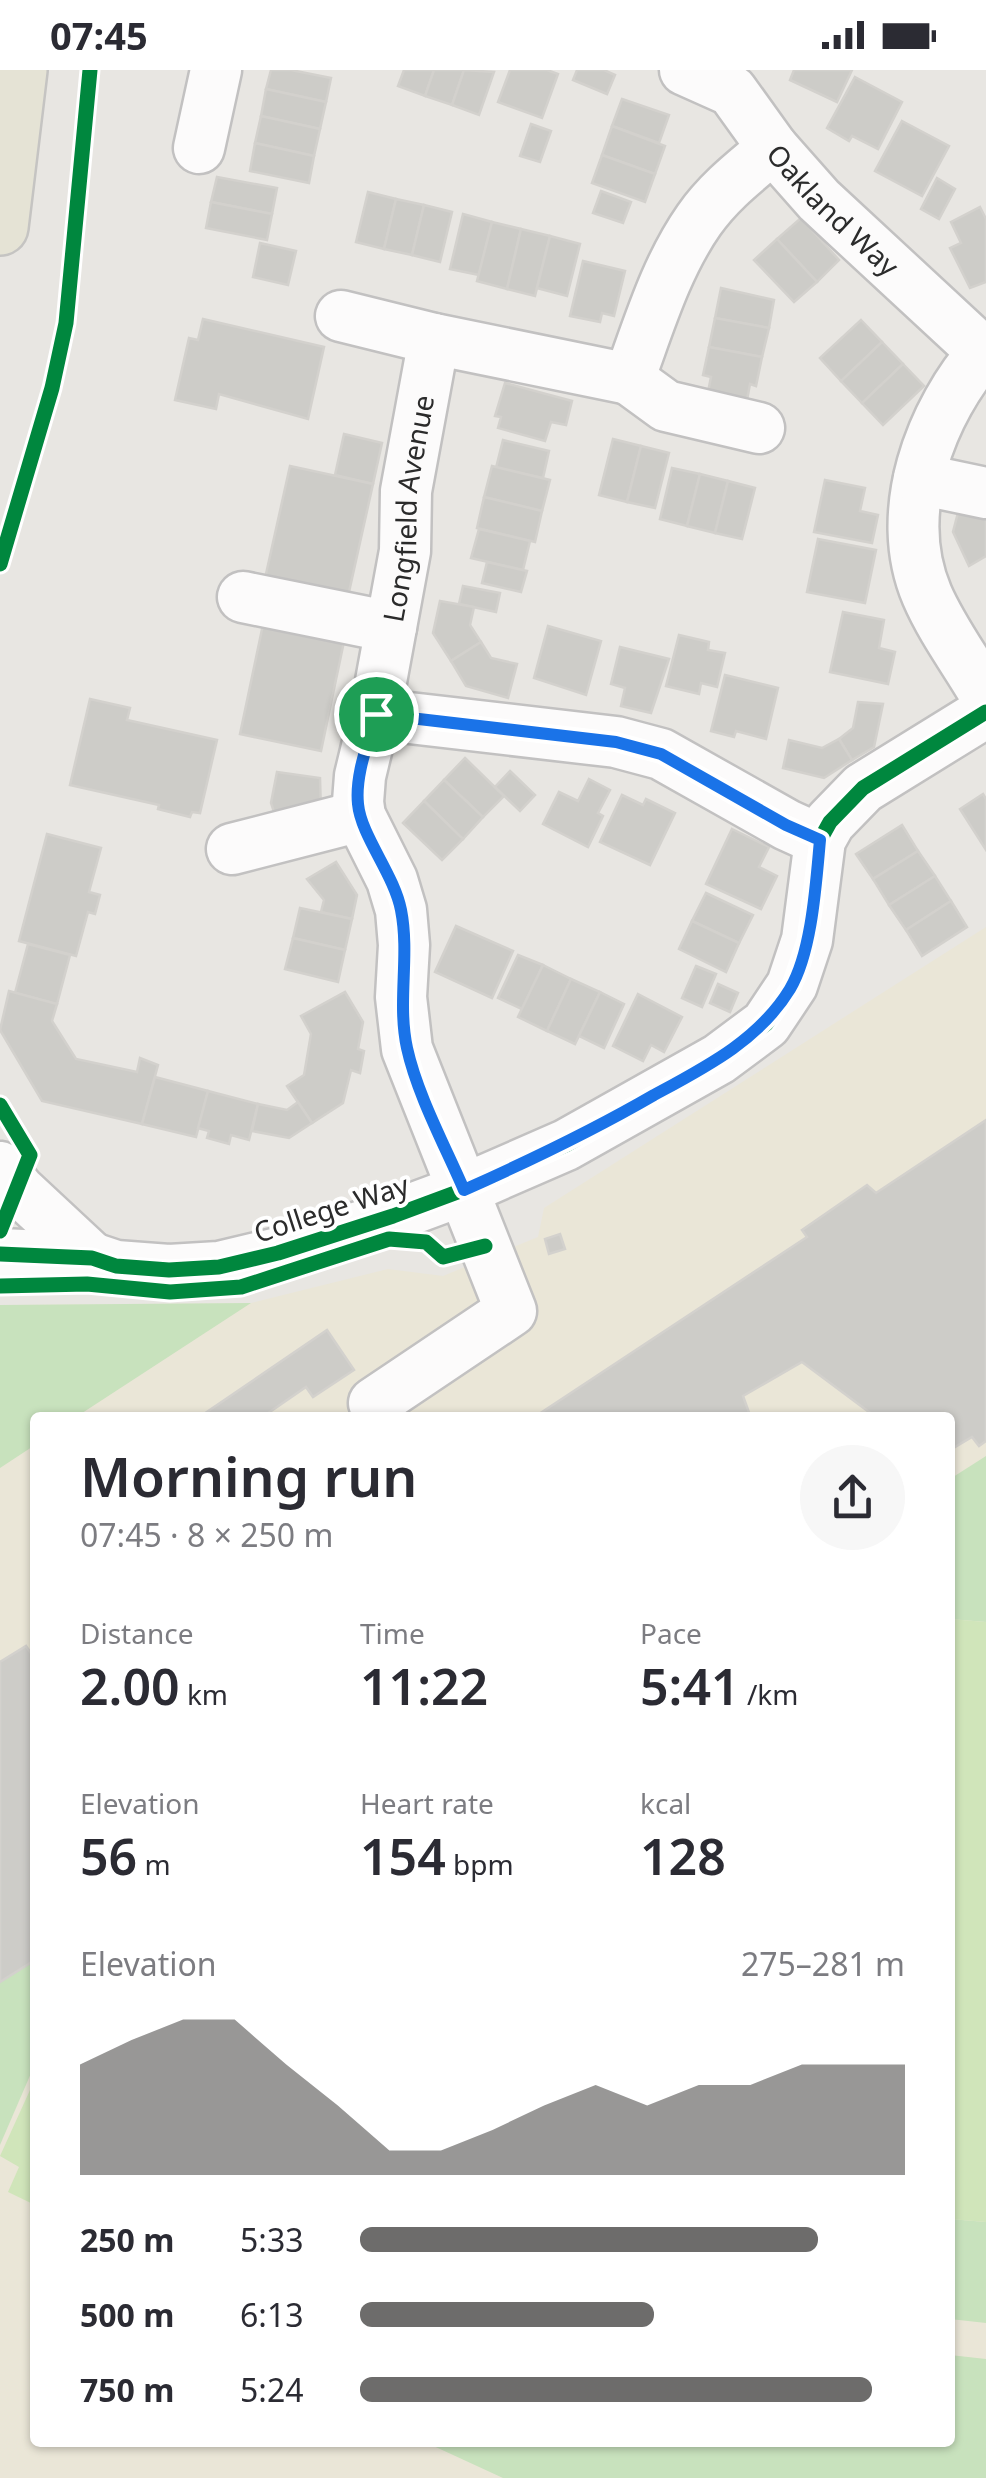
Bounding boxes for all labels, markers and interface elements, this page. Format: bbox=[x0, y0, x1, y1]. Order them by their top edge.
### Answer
text: 07:45 bbox=[50, 9, 148, 61]
street label: Oakland Way bbox=[759, 135, 908, 285]
street label: Longfield Avenue bbox=[373, 392, 442, 625]
pin bbox=[334, 672, 419, 757]
icon: arrive bbox=[349, 687, 404, 742]
street label: College Way bbox=[249, 1165, 414, 1251]
text: Morning run bbox=[80, 1438, 417, 1513]
button: share bbox=[800, 1445, 905, 1550]
text: 07:45 · 8 × 250 m bbox=[80, 1513, 333, 1556]
text: Distance bbox=[80, 1614, 193, 1652]
text: Time bbox=[360, 1614, 425, 1652]
text: Pace bbox=[640, 1614, 702, 1652]
text: 2.00 bbox=[80, 1652, 180, 1720]
text: 11:22 bbox=[360, 1652, 488, 1720]
text: 5:41 bbox=[640, 1652, 740, 1720]
text: km bbox=[180, 1675, 228, 1713]
text: /km bbox=[740, 1675, 798, 1713]
text: Elevation bbox=[80, 1784, 200, 1822]
text: Heart rate bbox=[360, 1784, 494, 1822]
text: kcal bbox=[640, 1784, 691, 1822]
text: 56 bbox=[80, 1822, 137, 1890]
text: 154 bbox=[360, 1822, 446, 1890]
text: 128 bbox=[640, 1822, 726, 1890]
text: m bbox=[137, 1845, 171, 1883]
text: bpm bbox=[446, 1845, 514, 1883]
text: Elevation bbox=[80, 1942, 217, 1985]
text: 275–281 m bbox=[741, 1942, 905, 1985]
text: 250 m bbox=[80, 2218, 174, 2261]
text: 5:33 bbox=[240, 2218, 304, 2261]
text: 500 m bbox=[80, 2293, 174, 2336]
text: 6:13 bbox=[240, 2293, 304, 2336]
text: 750 m bbox=[80, 2368, 174, 2411]
text: 5:24 bbox=[240, 2368, 304, 2411]

